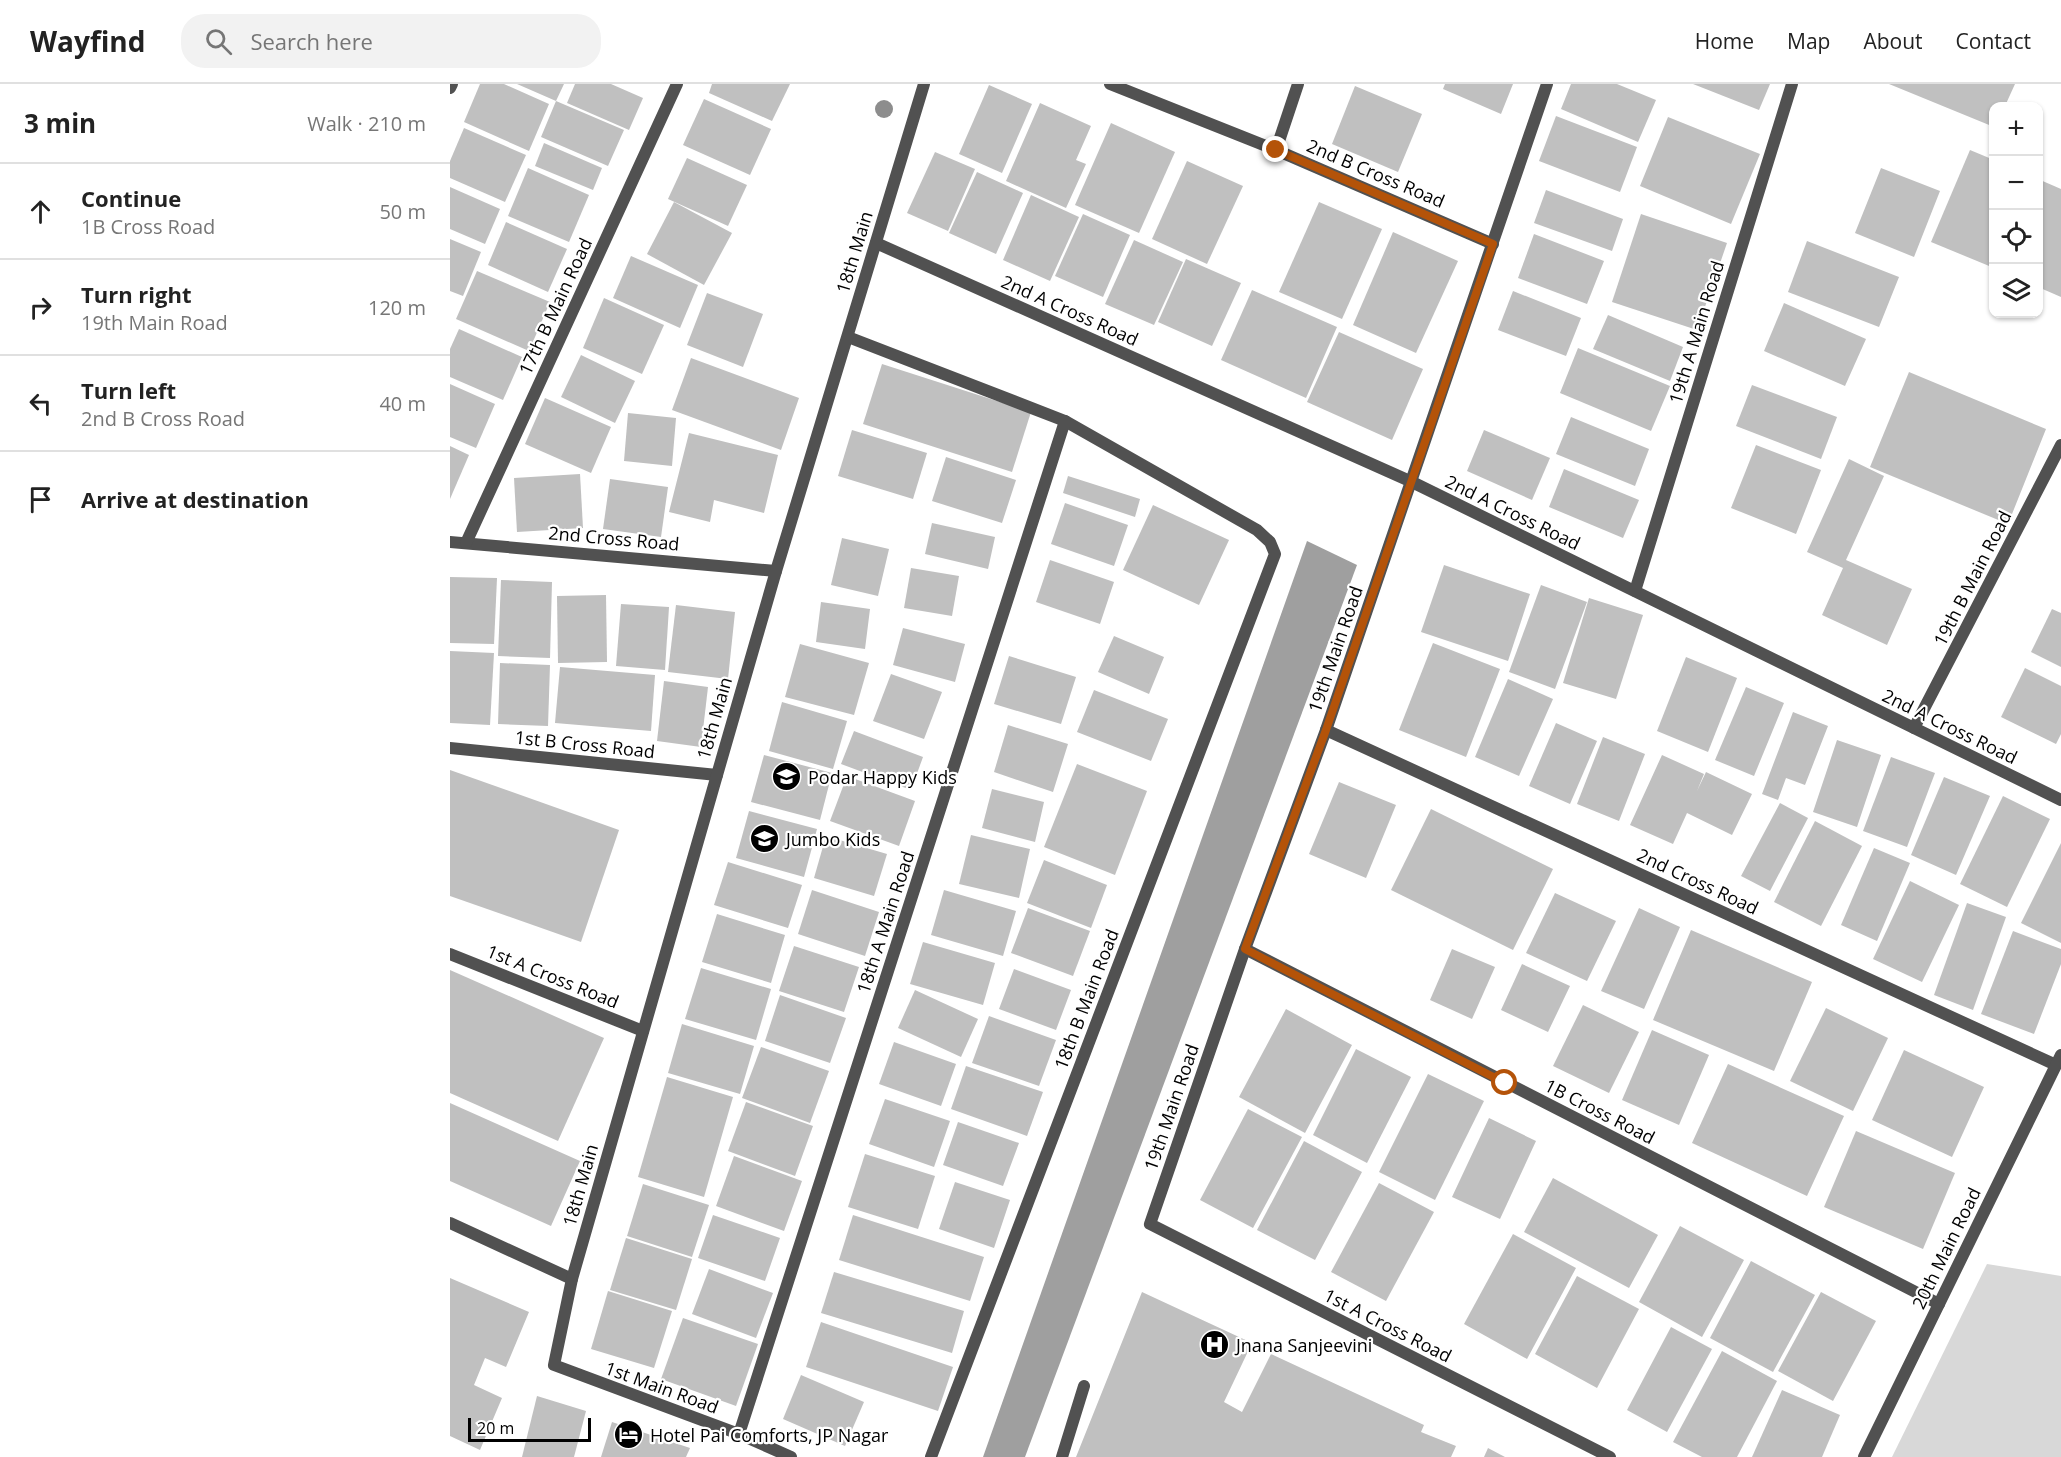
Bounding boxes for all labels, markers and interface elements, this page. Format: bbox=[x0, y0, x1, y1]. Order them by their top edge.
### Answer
search box bbox=[181, 14, 601, 68]
text: Wayfind bbox=[30, 22, 145, 60]
icon: search bbox=[202, 25, 235, 58]
text: Search here bbox=[250, 26, 373, 56]
text: Home bbox=[1695, 27, 1754, 55]
text: Map bbox=[1787, 27, 1830, 55]
text: About bbox=[1863, 27, 1923, 55]
text: Contact bbox=[1956, 27, 2031, 55]
map controls bbox=[1989, 102, 2043, 318]
button: + bbox=[1989, 102, 2043, 156]
text: 3 min bbox=[24, 105, 96, 141]
text: Walk · 210 m bbox=[307, 110, 426, 137]
street label: 2nd B Cross Road bbox=[1303, 133, 1449, 213]
route end bbox=[1262, 136, 1288, 162]
button: − bbox=[1989, 156, 2043, 210]
text: Continue bbox=[81, 183, 181, 213]
icon: ahead bbox=[24, 195, 57, 228]
text: 50 m bbox=[379, 198, 426, 225]
street label: 18th Main bbox=[830, 208, 878, 296]
button: locate bbox=[1989, 210, 2043, 264]
text: 1B Cross Road bbox=[81, 213, 215, 240]
street label: 17th B Main Road bbox=[513, 234, 597, 378]
street label: 19th A Main Road bbox=[1663, 258, 1729, 406]
button: layers bbox=[1989, 264, 2043, 318]
street label: 2nd A Cross Road bbox=[998, 269, 1142, 351]
text: Turn right bbox=[81, 279, 192, 309]
icon: right bbox=[24, 291, 57, 324]
text: 120 m bbox=[368, 294, 426, 321]
text: 19th Main Road bbox=[81, 309, 228, 336]
text: Turn left bbox=[81, 375, 176, 405]
icon: left bbox=[24, 387, 57, 420]
text: 40 m bbox=[379, 390, 426, 417]
text: 2nd B Cross Road bbox=[81, 405, 245, 432]
street label: 2nd A Cross Road bbox=[1442, 469, 1584, 555]
icon: arrive bbox=[24, 483, 57, 516]
text: Arrive at destination bbox=[81, 484, 309, 514]
street label: 19th B Main Road bbox=[1928, 506, 2016, 650]
street label: 2nd Cross Road bbox=[548, 520, 680, 556]
street label: 19th Main Road bbox=[1302, 583, 1368, 715]
street label: 18th Main bbox=[691, 674, 737, 762]
street label: 2nd A Cross Road bbox=[1879, 683, 2021, 769]
street label: 1st B Cross Road bbox=[514, 725, 656, 763]
school or university icon: Podar Happy Kids bbox=[771, 761, 803, 793]
place label: Podar Happy Kids bbox=[808, 765, 957, 789]
school or university icon: Jumbo Kids bbox=[749, 823, 781, 855]
place label: Jumbo Kids bbox=[784, 827, 880, 851]
street label: 2nd Cross Road bbox=[1633, 842, 1763, 920]
street label: 18th A Main Road bbox=[851, 848, 919, 996]
street label: 18th B Main Road bbox=[1048, 925, 1124, 1073]
street label: 1st A Cross Road bbox=[483, 939, 623, 1013]
street label: 19th Main Road bbox=[1138, 1041, 1204, 1173]
route start bbox=[1491, 1069, 1517, 1095]
street label: 1B Cross Road bbox=[1541, 1073, 1659, 1149]
street label: 18th Main bbox=[557, 1141, 603, 1229]
street label: 20th Main Road bbox=[1906, 1183, 1986, 1313]
street label: 1st A Cross Road bbox=[1320, 1282, 1456, 1368]
hospital icon: Jnana Sanjeevini bbox=[1199, 1329, 1231, 1361]
place label: Jnana Sanjeevini bbox=[1234, 1333, 1372, 1357]
street label: 1st Main Road bbox=[602, 1355, 722, 1419]
scale bar bbox=[468, 1415, 591, 1442]
text: 20 m bbox=[477, 1417, 514, 1439]
hotel icon: Hotel Pai Comforts, JP Nagar bbox=[613, 1419, 645, 1451]
place label: Hotel Pai Comforts, JP Nagar bbox=[650, 1423, 889, 1447]

